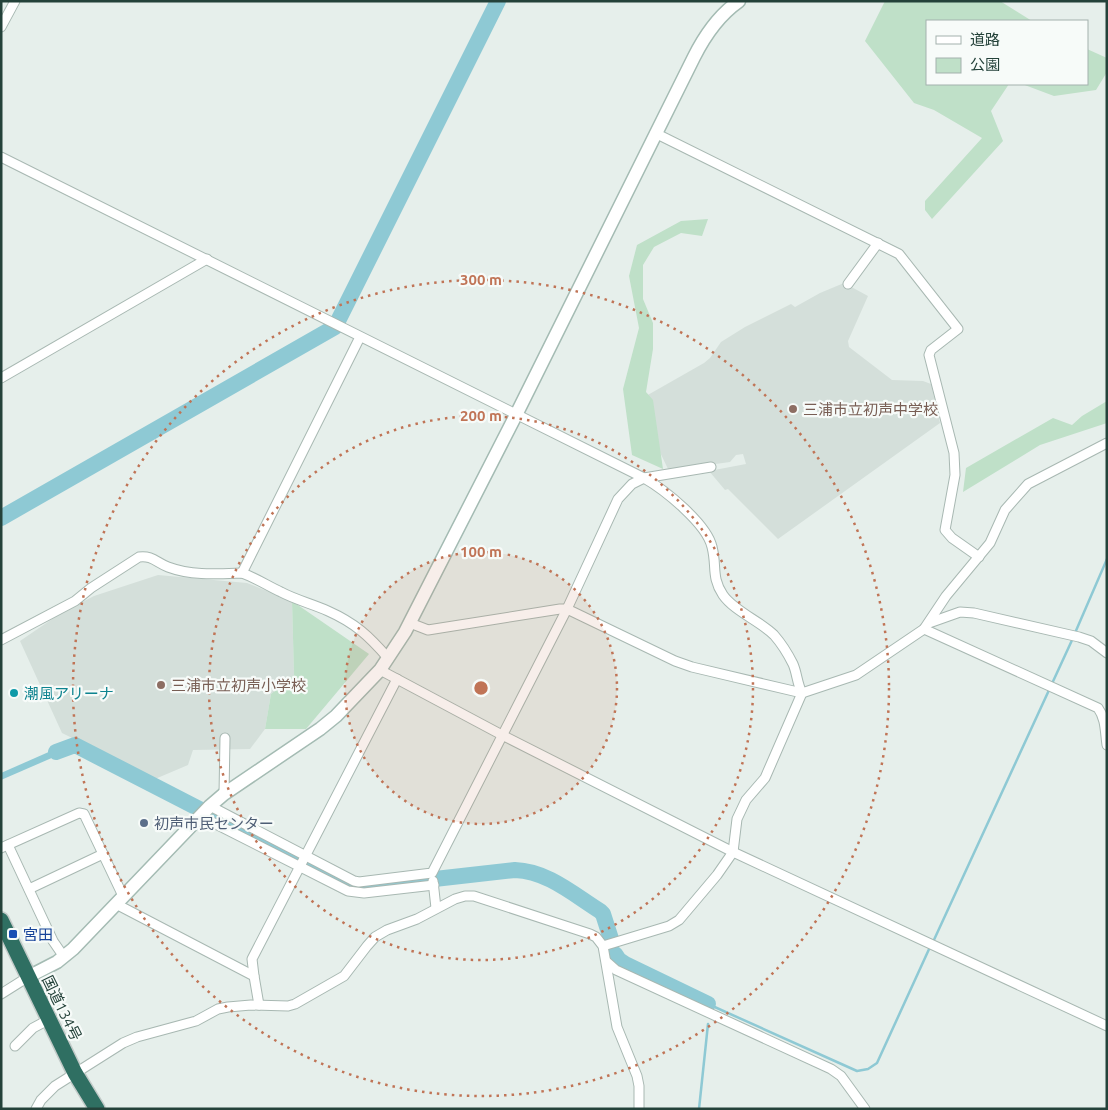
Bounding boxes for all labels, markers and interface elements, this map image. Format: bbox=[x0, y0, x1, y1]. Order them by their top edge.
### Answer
legend bbox=[926, 20, 1088, 85]
text: 道路 bbox=[970, 31, 1000, 48]
text: 公園 bbox=[970, 56, 1000, 73]
text: 300 m bbox=[460, 271, 502, 288]
place label: 三浦市立初声中学校 bbox=[803, 401, 938, 418]
marker: 三浦市立初声中学校 bbox=[787, 403, 799, 415]
text: 200 m bbox=[460, 407, 502, 424]
text: 100 m bbox=[460, 543, 502, 560]
place label: 三浦市立初声小学校 bbox=[171, 677, 306, 694]
marker: 三浦市立初声小学校 bbox=[155, 679, 167, 691]
centre of rings bbox=[472, 679, 490, 697]
place label: 潮風アリーナ bbox=[24, 685, 114, 702]
marker: 潮風アリーナ bbox=[8, 687, 20, 699]
place label: 初声市民センター bbox=[154, 815, 274, 832]
marker: 初声市民センター bbox=[138, 817, 150, 829]
place label: 宮田 bbox=[23, 926, 53, 943]
marker: 宮田 bbox=[7, 928, 19, 940]
street label: 国道134号 bbox=[39, 973, 85, 1043]

